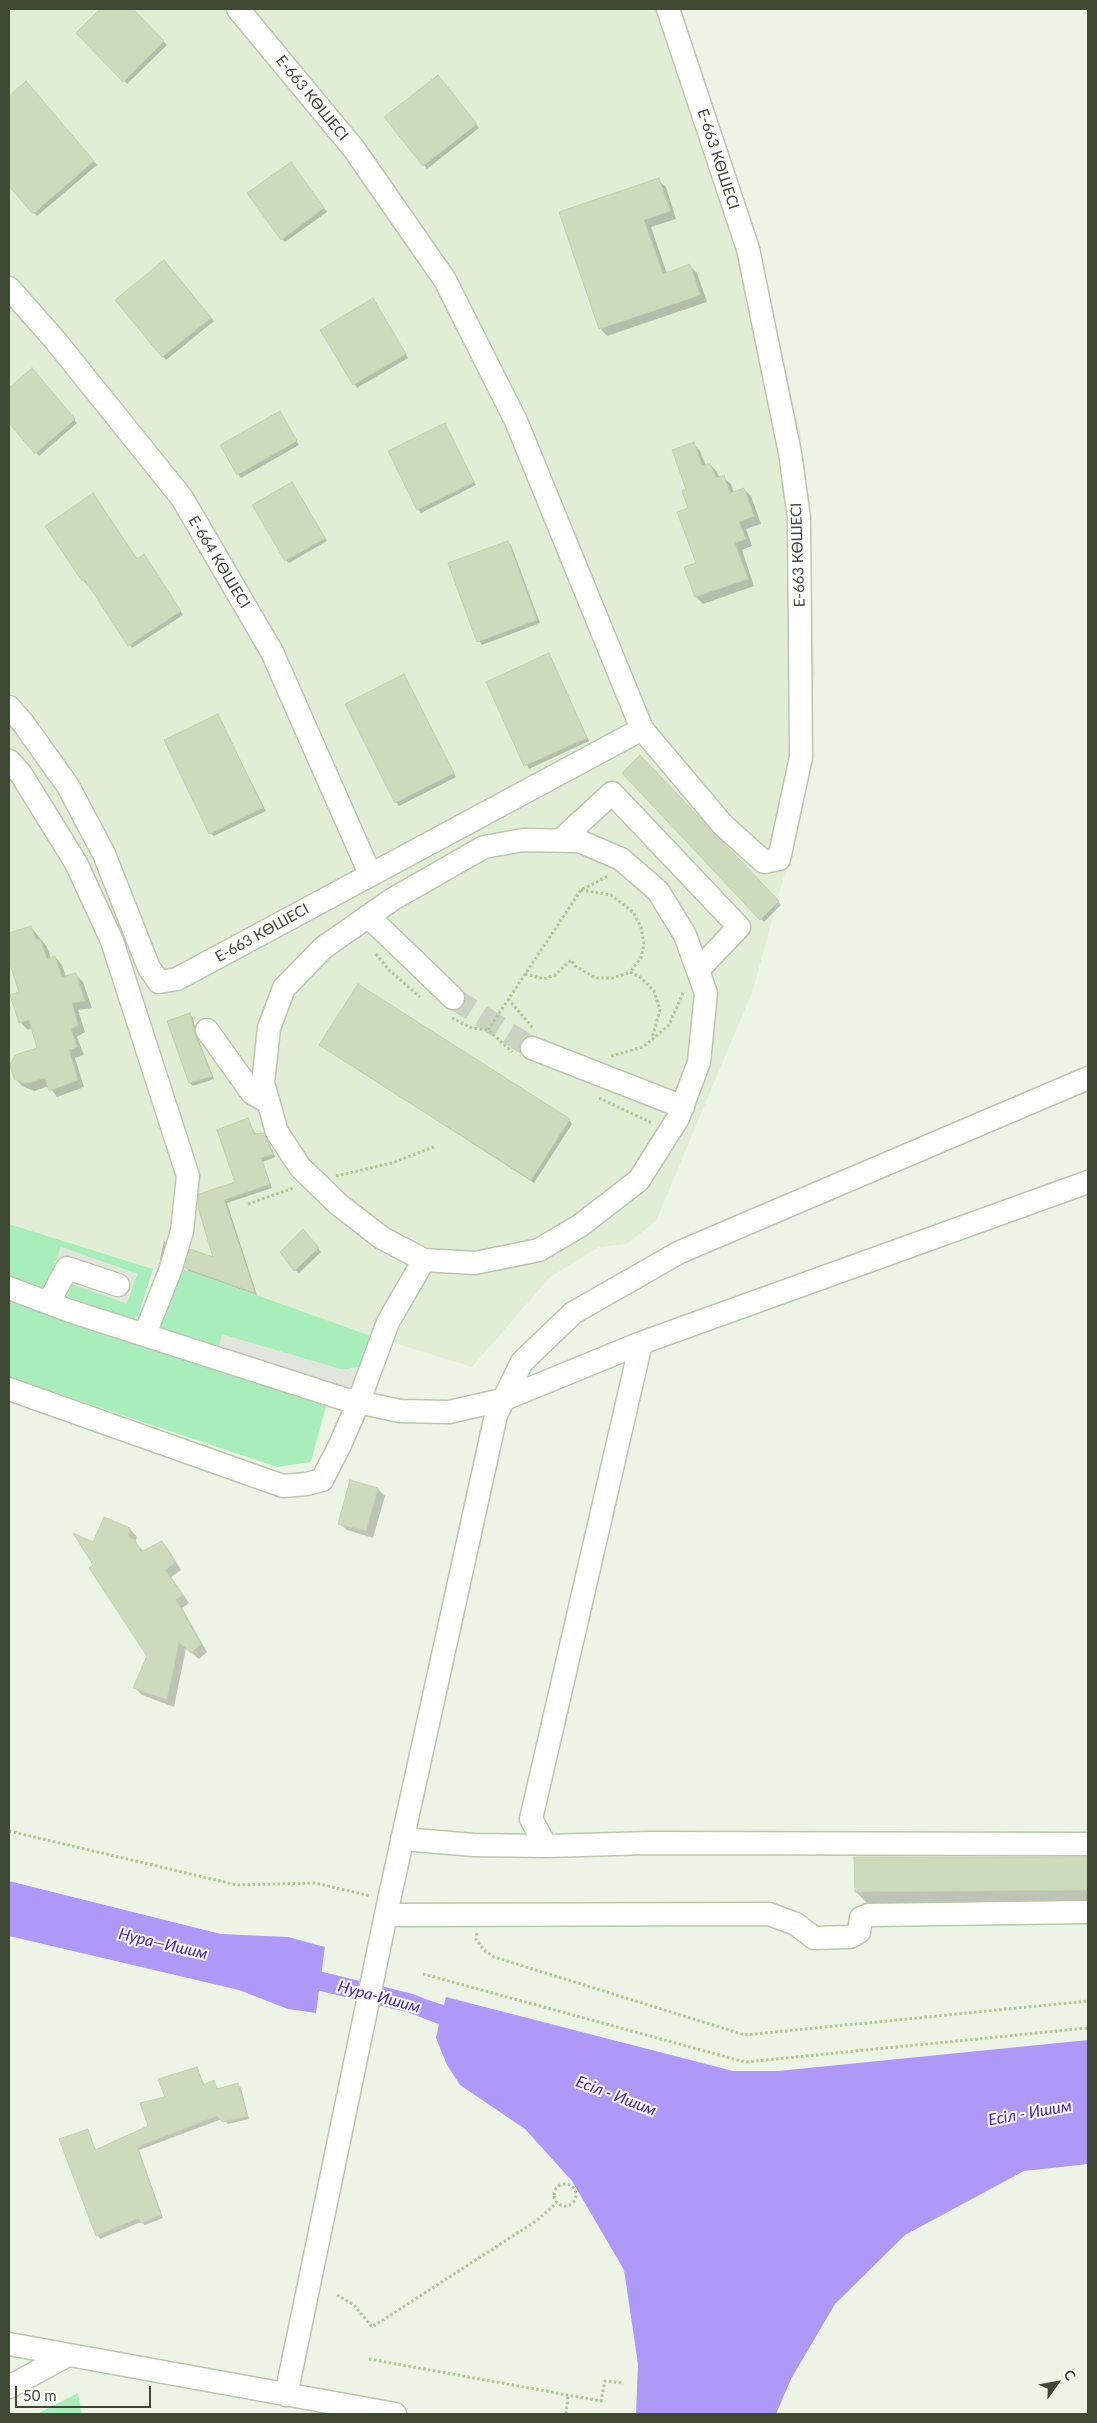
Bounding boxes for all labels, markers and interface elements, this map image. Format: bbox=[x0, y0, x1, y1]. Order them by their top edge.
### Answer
street label: Е-663 КӨШЕСІ bbox=[272, 52, 352, 144]
street label: Е-663 КӨШЕСІ bbox=[693, 107, 743, 211]
street label: Е-663 КӨШЕСІ bbox=[787, 502, 809, 608]
street label: Е-664 КӨШЕСІ bbox=[184, 513, 254, 611]
street label: Е-663 КӨШЕСІ bbox=[212, 900, 312, 966]
water label: Нура—Ишим bbox=[117, 1924, 209, 1964]
water label: Нура-Ишим bbox=[336, 1977, 422, 2017]
water label: Есіл - Ишим bbox=[573, 2072, 659, 2120]
water label: Есіл - Ишим bbox=[987, 2096, 1073, 2130]
north arrow bbox=[1032, 2358, 1082, 2408]
text: С bbox=[1060, 2366, 1080, 2383]
scale bar bbox=[18, 2376, 154, 2408]
text: 50 m bbox=[23, 2386, 57, 2404]

